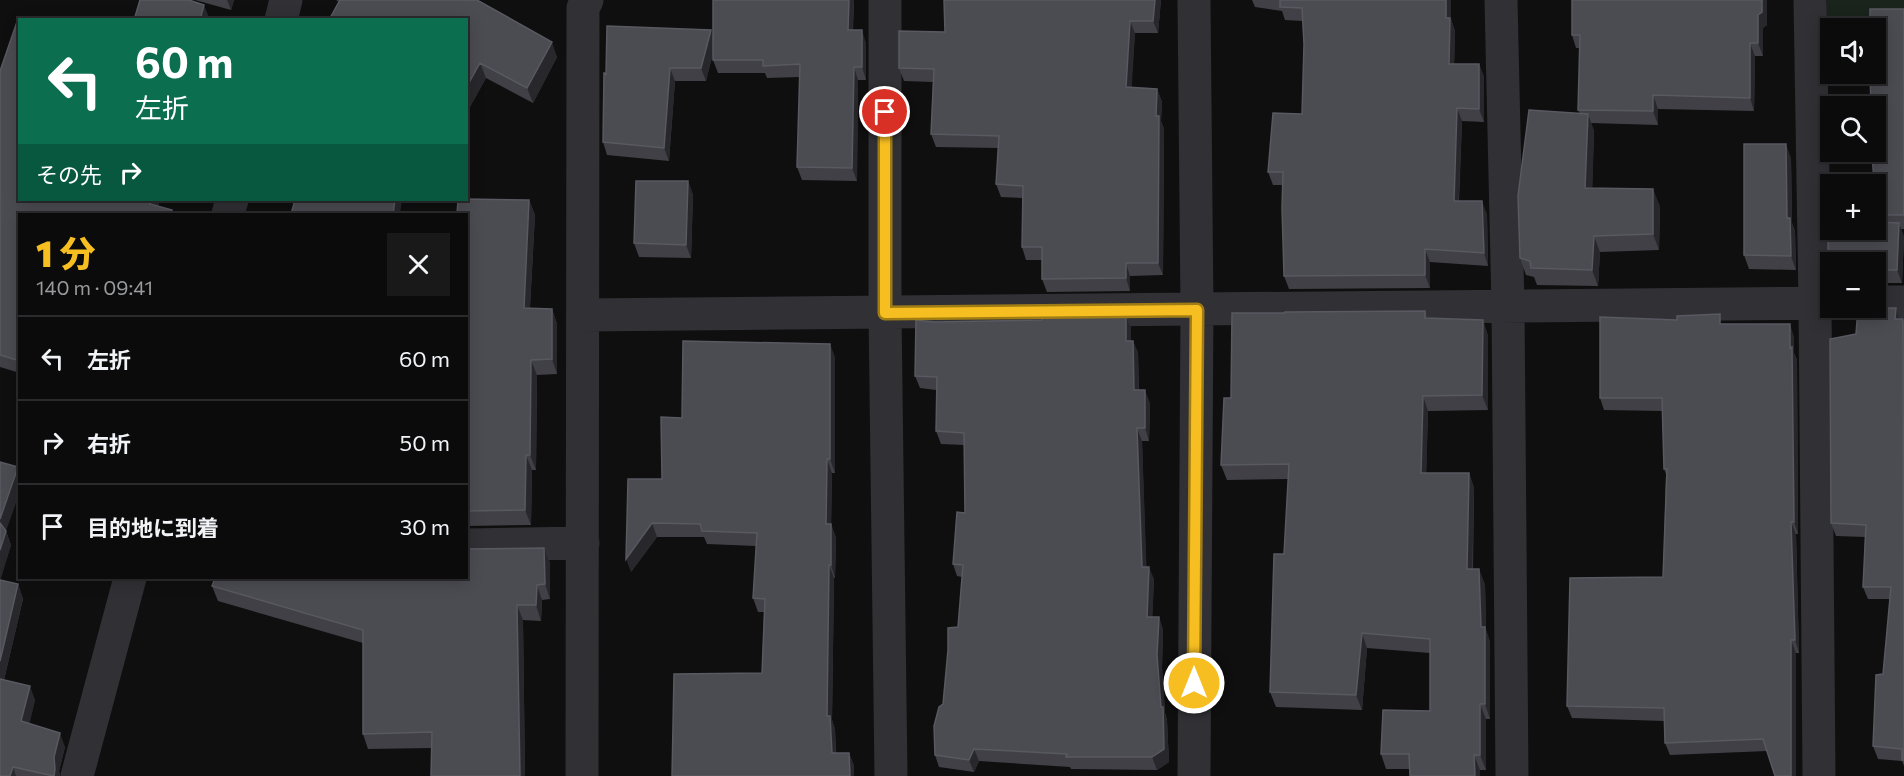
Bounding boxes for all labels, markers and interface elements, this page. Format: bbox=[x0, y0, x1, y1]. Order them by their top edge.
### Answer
map controls bbox=[1820, 18, 1886, 318]
button: sound bbox=[1820, 18, 1886, 84]
text: 60 m bbox=[135, 35, 234, 87]
icon: left bbox=[36, 42, 114, 120]
pin bbox=[859, 86, 910, 137]
text: 左折 bbox=[135, 91, 189, 124]
icon: arrive bbox=[868, 95, 901, 128]
button: search bbox=[1820, 96, 1886, 162]
icon: right bbox=[114, 156, 147, 189]
text: その先 bbox=[36, 161, 102, 188]
button: + bbox=[1820, 174, 1886, 240]
text: 1 分 bbox=[36, 230, 96, 274]
button: close bbox=[387, 233, 450, 296]
button: − bbox=[1820, 252, 1886, 318]
text: 140 m · 09:41 bbox=[36, 275, 153, 299]
icon: left bbox=[36, 342, 69, 375]
text: 60 m bbox=[399, 345, 450, 372]
text: 左折 bbox=[87, 346, 131, 373]
icon: right bbox=[36, 426, 69, 459]
text: 50 m bbox=[400, 429, 450, 456]
text: 右折 bbox=[87, 430, 131, 457]
icon: arrive bbox=[36, 510, 69, 543]
text: 30 m bbox=[400, 513, 450, 540]
text: 目的地に到着 bbox=[87, 514, 219, 541]
position arrow bbox=[1162, 651, 1226, 715]

